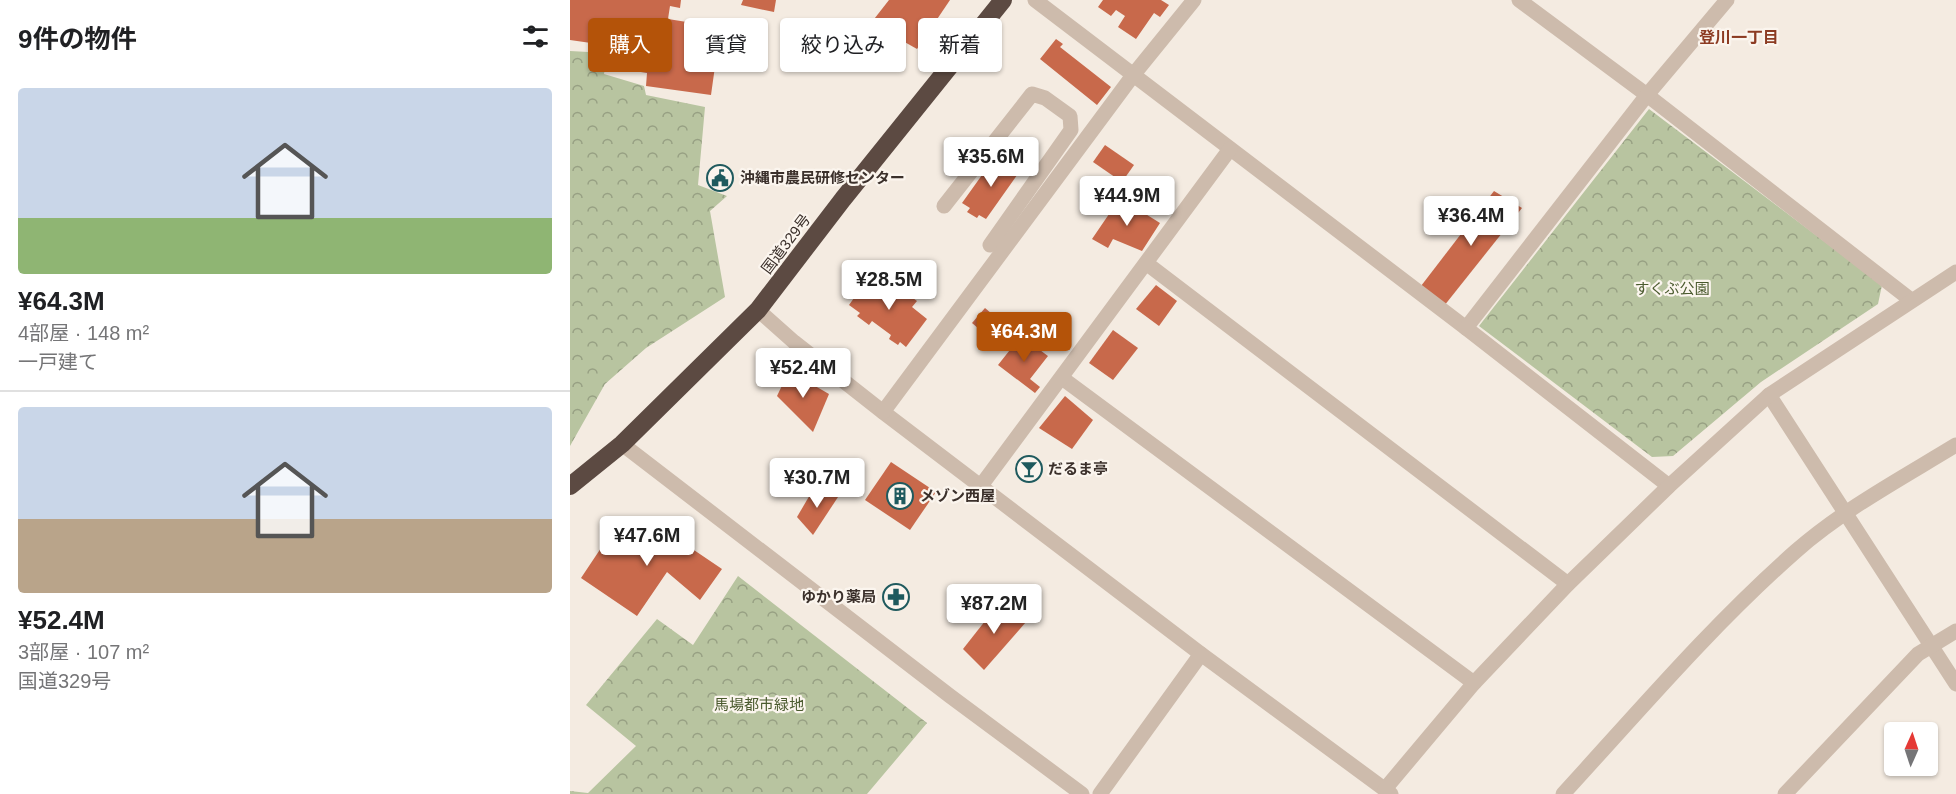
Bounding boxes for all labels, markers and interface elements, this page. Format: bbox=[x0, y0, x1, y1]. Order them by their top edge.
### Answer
chip: 購入 bbox=[588, 18, 672, 72]
chip: 賃貸 bbox=[684, 18, 768, 72]
chip: 絞り込み bbox=[780, 18, 906, 72]
chip: 新着 bbox=[918, 18, 1002, 72]
icon: filters bbox=[519, 20, 552, 53]
text: 9件の物件 bbox=[18, 24, 136, 54]
district label: 登川一丁目 bbox=[1699, 29, 1779, 46]
icon: home bbox=[231, 127, 339, 235]
pin: ¥35.6M bbox=[942, 137, 1040, 188]
text: ¥35.6M bbox=[958, 145, 1024, 167]
public building icon: 沖縄市農民研修センター bbox=[705, 163, 735, 193]
place label: 沖縄市農民研修センター bbox=[740, 169, 905, 186]
pin: ¥44.9M bbox=[1078, 176, 1176, 227]
text: ¥44.9M bbox=[1094, 184, 1160, 206]
pin: ¥36.4M bbox=[1422, 196, 1520, 247]
text: ¥36.4M bbox=[1438, 204, 1504, 226]
street label: 国道329号 bbox=[758, 211, 813, 277]
pin: ¥28.5M bbox=[840, 260, 938, 311]
text: ¥28.5M bbox=[856, 268, 922, 290]
park label: すくぶ公園 bbox=[1634, 280, 1710, 297]
text: ¥64.3M bbox=[18, 286, 105, 316]
pin: ¥64.3M bbox=[975, 312, 1073, 363]
text: ¥64.3M bbox=[991, 320, 1057, 342]
text: 4部屋 · 148 m² bbox=[18, 322, 149, 344]
pin: ¥52.4M bbox=[754, 348, 852, 399]
text: 一戸建て bbox=[18, 351, 98, 373]
text: ¥52.4M bbox=[770, 356, 836, 378]
icon: home bbox=[231, 446, 339, 554]
bar icon: だるま亭 bbox=[1014, 454, 1044, 484]
pin: ¥30.7M bbox=[768, 458, 866, 509]
place label: だるま亭 bbox=[1048, 460, 1108, 477]
text: ¥30.7M bbox=[784, 466, 850, 488]
building icon: メゾン西屋 bbox=[885, 481, 915, 511]
place label: メゾン西屋 bbox=[920, 487, 995, 504]
pin: ¥47.6M bbox=[598, 516, 696, 567]
text: ¥47.6M bbox=[614, 524, 680, 546]
pharmacy icon: ゆかり薬局 bbox=[881, 582, 911, 612]
pin: ¥87.2M bbox=[945, 584, 1043, 635]
place label: ゆかり薬局 bbox=[801, 588, 876, 605]
text: ¥87.2M bbox=[961, 592, 1027, 614]
text: ¥52.4M bbox=[18, 605, 105, 635]
text: 3部屋 · 107 m² bbox=[18, 641, 149, 663]
text: 国道329号 bbox=[18, 670, 111, 692]
park label: 馬場都市緑地 bbox=[714, 696, 804, 713]
north arrow bbox=[1884, 722, 1938, 776]
map controls bbox=[1884, 722, 1938, 776]

